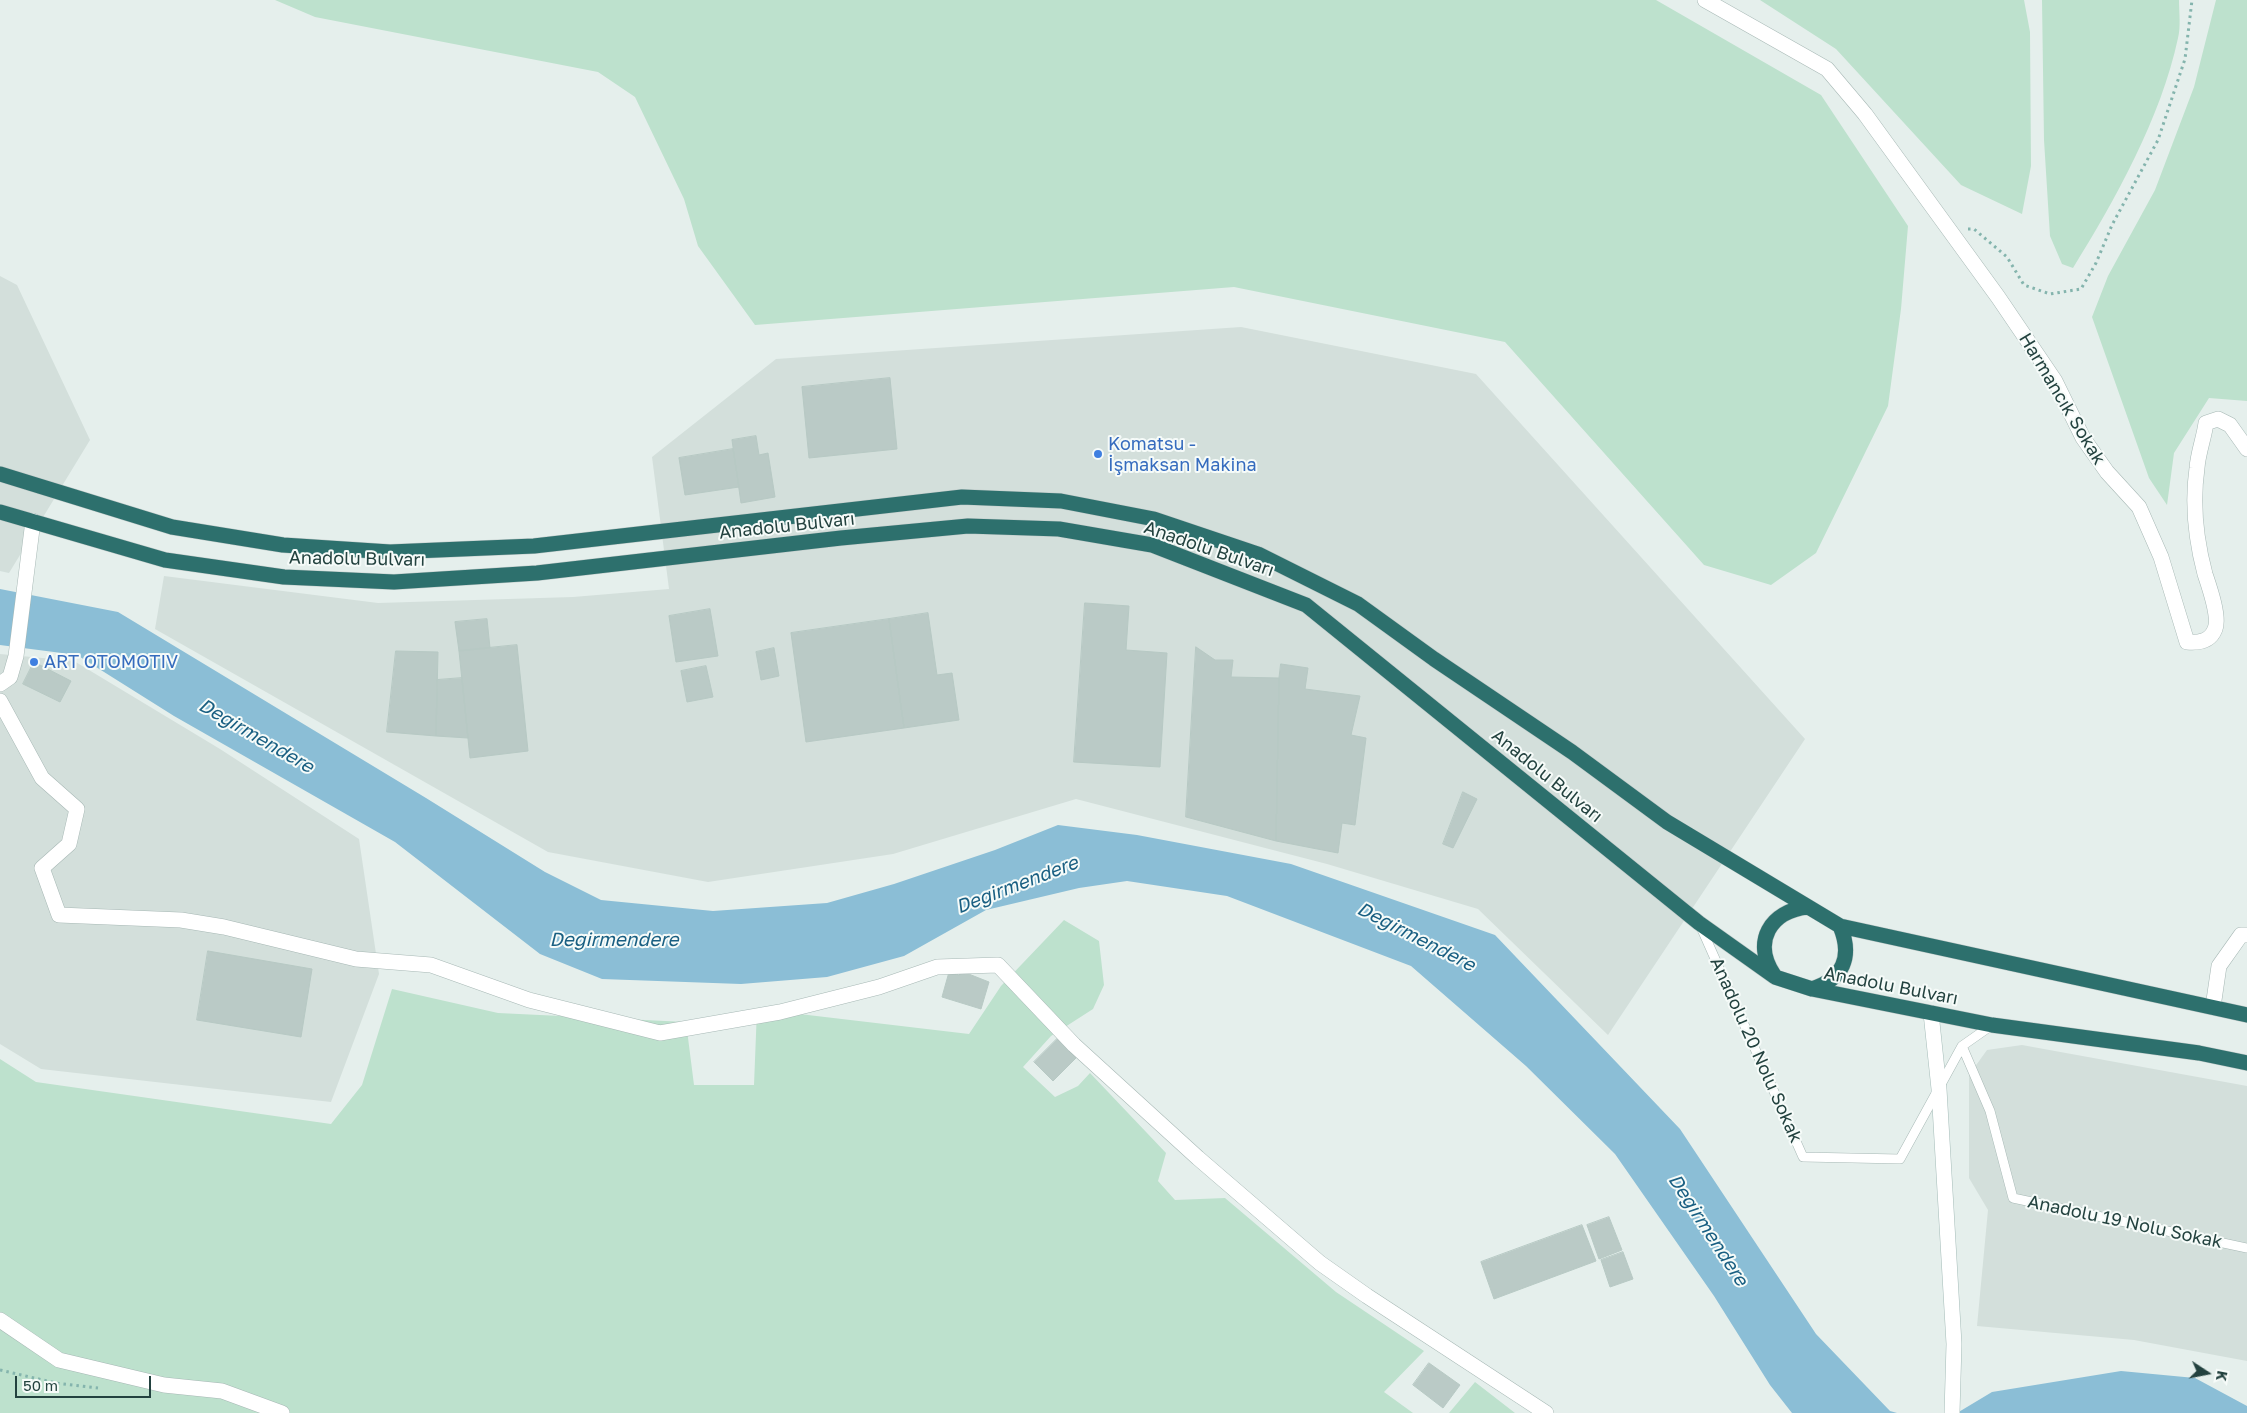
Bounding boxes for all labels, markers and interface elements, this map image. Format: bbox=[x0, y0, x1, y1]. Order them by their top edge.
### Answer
street label: Harmancık Sokak bbox=[2014, 329, 2110, 469]
place label: Komatsu - İşmaksan Makina bbox=[1108, 433, 1257, 476]
marker: Komatsu - İşmaksan Makina bbox=[1092, 448, 1104, 460]
street label: Anadolu Bulvarı bbox=[718, 508, 856, 544]
street label: Anadolu Bulvarı bbox=[1141, 517, 1277, 581]
street label: Anadolu Bulvarı bbox=[289, 547, 425, 571]
place label: ART OTOMOTIV bbox=[44, 651, 178, 673]
marker: ART OTOMOTIV bbox=[28, 656, 40, 668]
water label: Değirmendere bbox=[194, 694, 318, 778]
street label: Anadolu Bulvarı bbox=[1487, 725, 1607, 827]
water label: Değirmendere bbox=[953, 851, 1081, 919]
water label: Değirmendere bbox=[1353, 898, 1479, 976]
water label: Değirmendere bbox=[550, 929, 678, 951]
street label: Anadolu 20 Nolu Sokak bbox=[1705, 954, 1807, 1146]
street label: Anadolu Bulvarı bbox=[1822, 962, 1960, 1010]
water label: Değirmendere bbox=[1663, 1170, 1753, 1290]
street label: Anadolu 19 Nolu Sokak bbox=[2026, 1191, 2224, 1253]
north arrow bbox=[2182, 1348, 2232, 1398]
scale bar bbox=[18, 1366, 154, 1398]
text: K bbox=[2213, 1369, 2232, 1383]
text: 50 m bbox=[23, 1376, 58, 1394]

